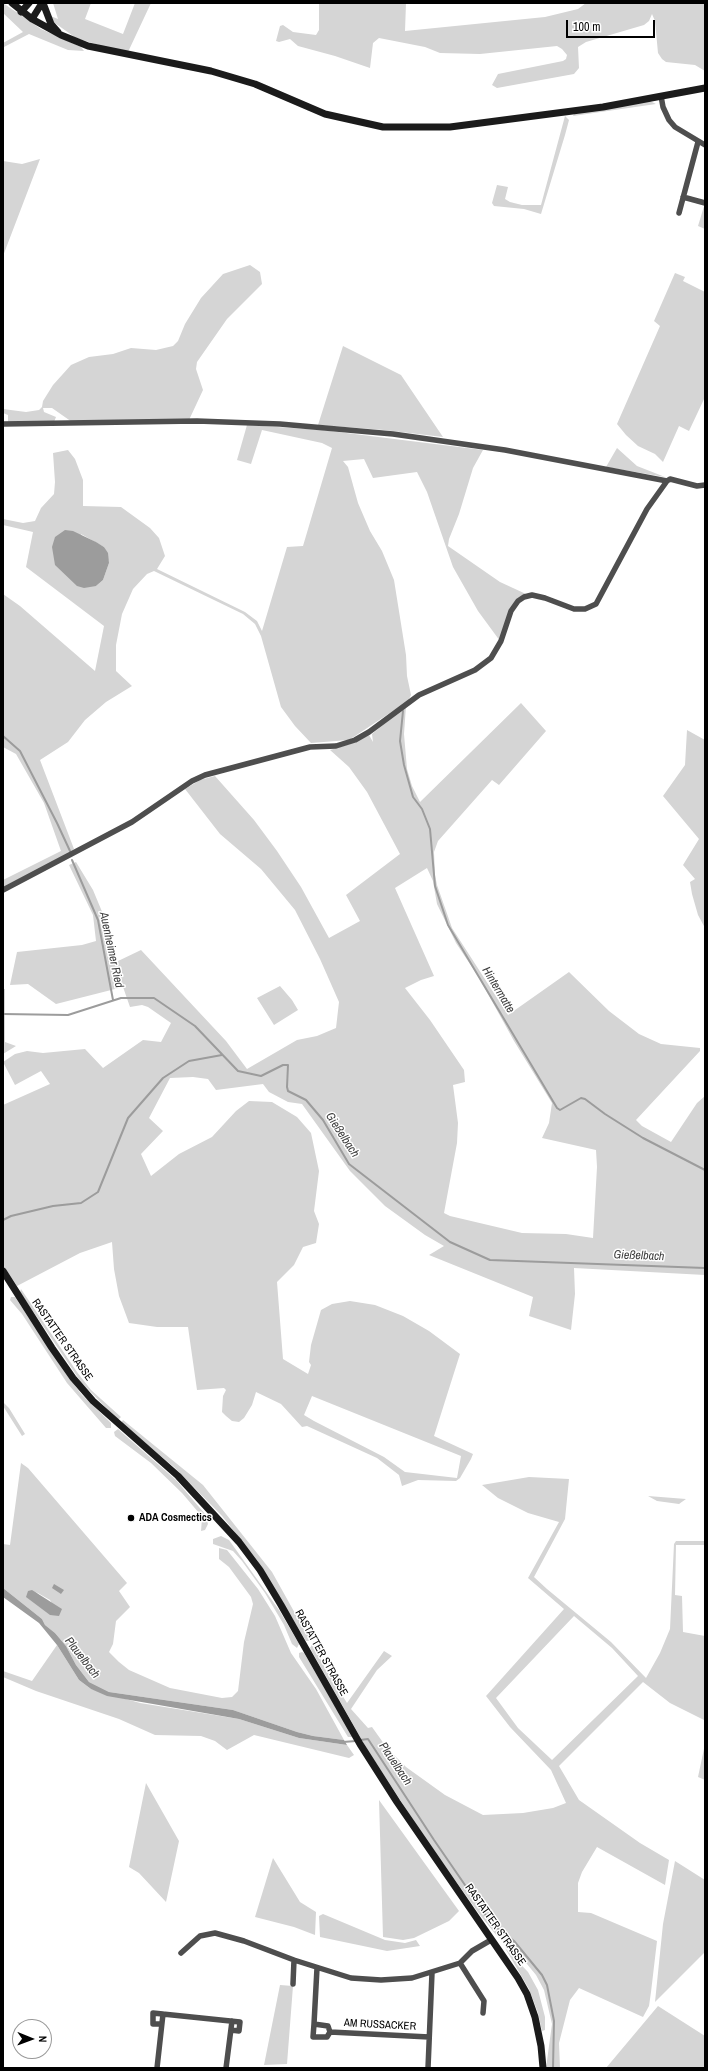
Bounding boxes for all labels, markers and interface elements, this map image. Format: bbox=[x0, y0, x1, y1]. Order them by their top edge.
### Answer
scale bar bbox=[568, 12, 657, 38]
text: 100 m bbox=[573, 19, 600, 35]
water label: Auenheimer Ried bbox=[96, 911, 126, 989]
water label: Hintermatte bbox=[479, 964, 517, 1016]
water label: Gießelbach bbox=[322, 1110, 362, 1160]
water label: Gießelbach bbox=[613, 1248, 665, 1264]
street label: RASTATTER STRASSE bbox=[29, 1297, 95, 1383]
place label: ADA Cosmectics bbox=[139, 1511, 212, 1525]
marker: ADA Cosmectics bbox=[126, 1513, 136, 1523]
street label: RASTATTER STRASSE bbox=[292, 1607, 350, 1699]
water label: Plauelbach bbox=[61, 1634, 103, 1682]
water label: Plauelbach bbox=[375, 1740, 415, 1788]
street label: RASTATTER STRASSE bbox=[462, 1882, 528, 1968]
street label: AM RUSSACKER bbox=[344, 2017, 416, 2033]
north arrow bbox=[12, 2019, 52, 2059]
text: N bbox=[36, 2036, 50, 2043]

